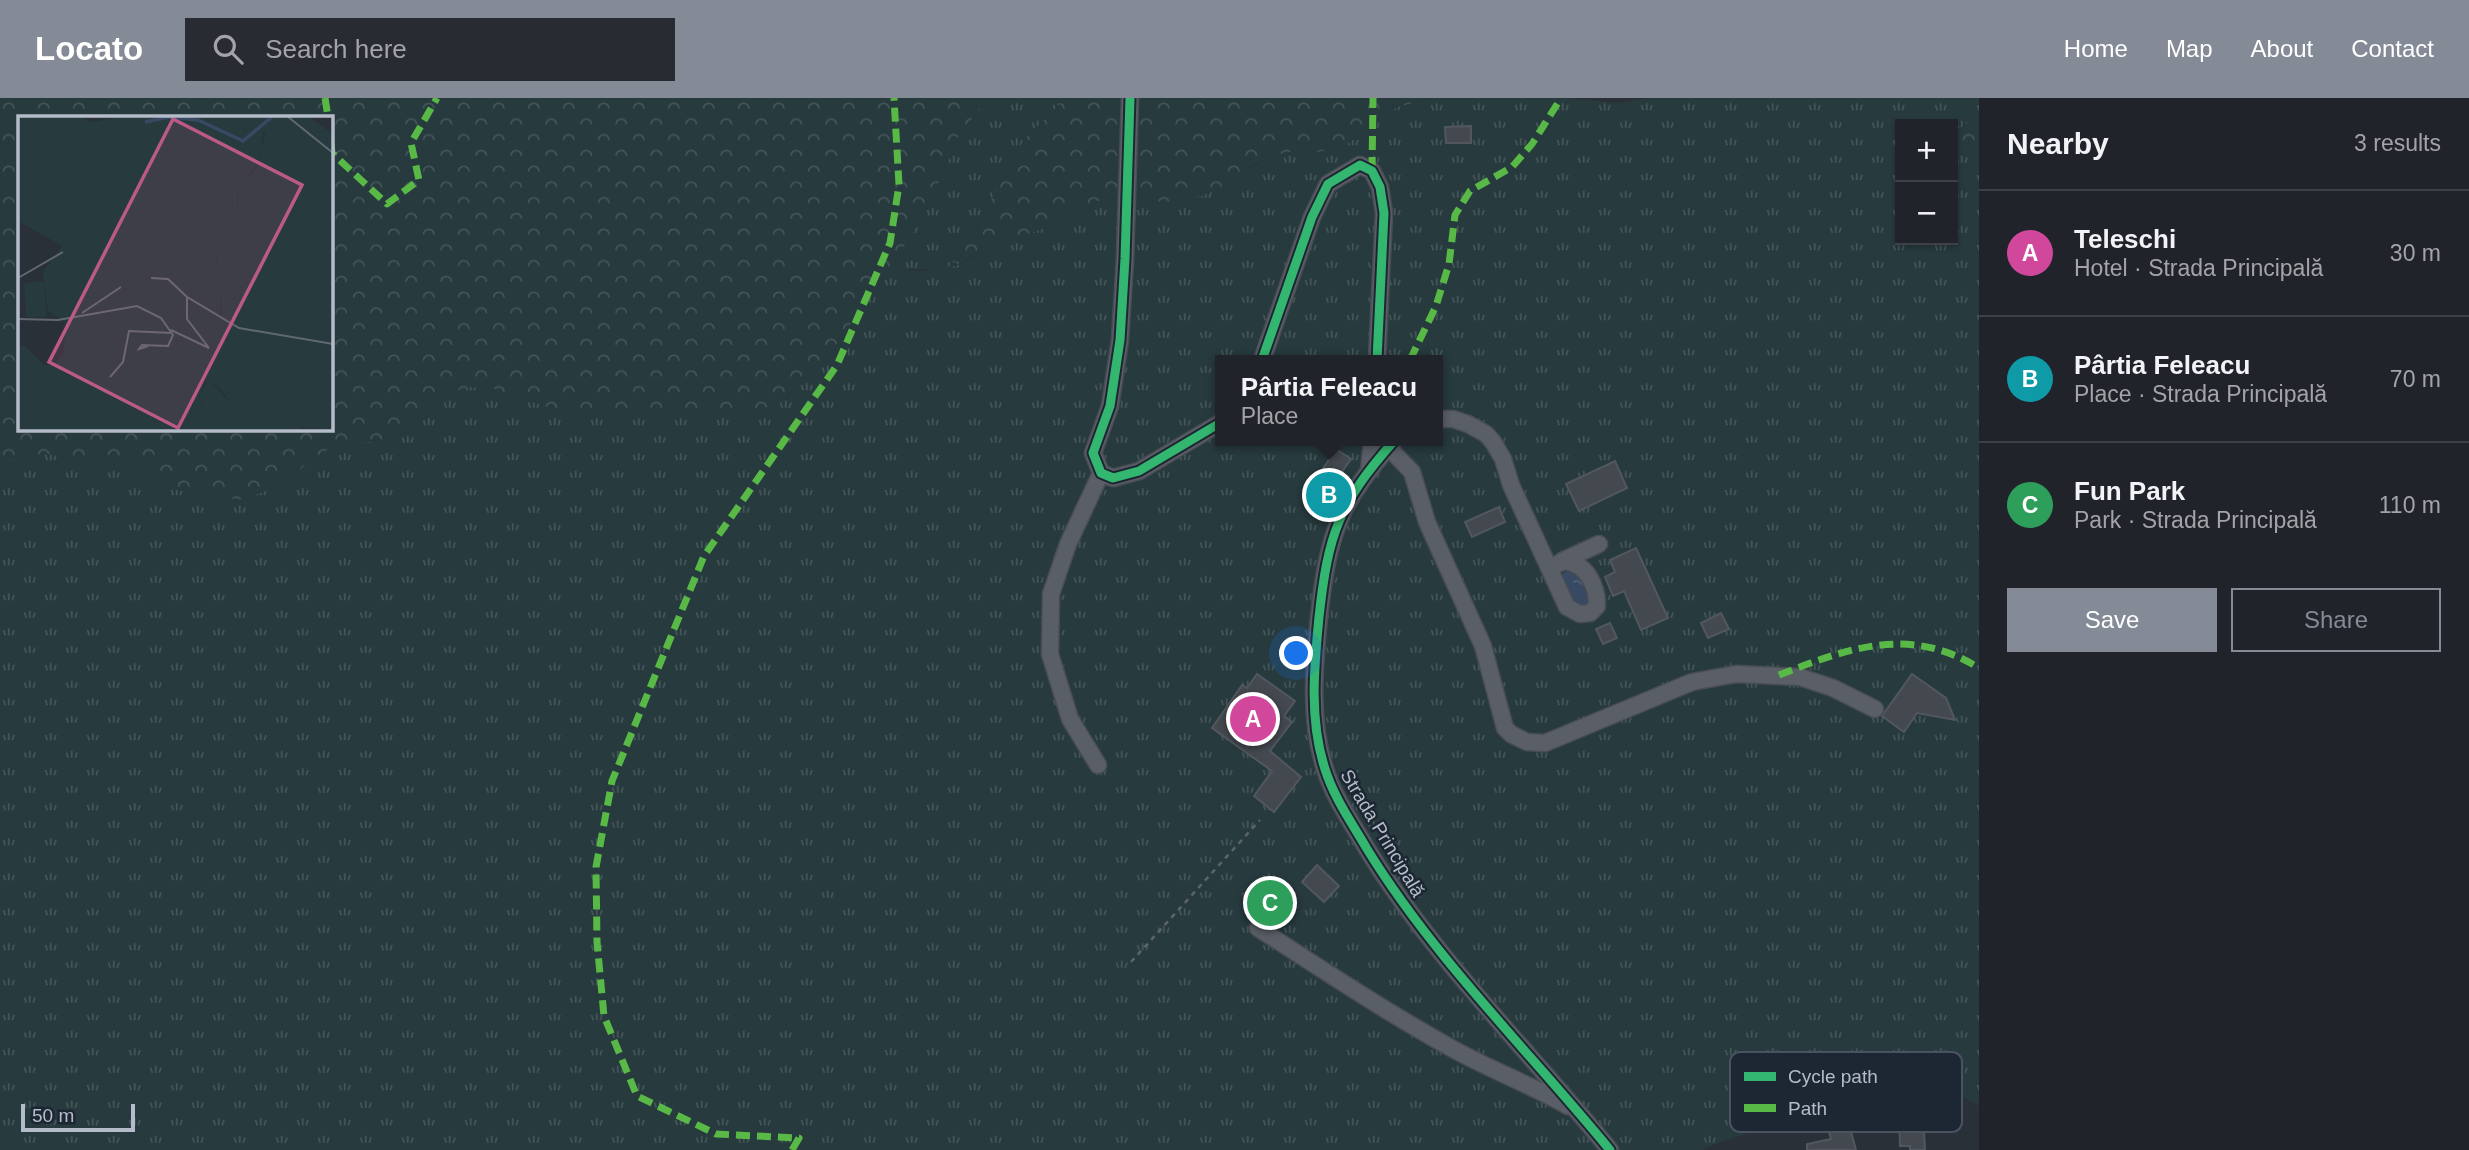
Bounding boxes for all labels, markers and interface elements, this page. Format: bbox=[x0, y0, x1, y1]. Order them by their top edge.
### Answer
search box bbox=[185, 18, 675, 81]
text: Locato bbox=[35, 30, 143, 67]
icon: search bbox=[209, 30, 247, 68]
text: Search here bbox=[265, 34, 407, 64]
text: Home bbox=[2064, 35, 2128, 62]
text: Map bbox=[2166, 35, 2213, 62]
text: About bbox=[2251, 35, 2313, 62]
text: Contact bbox=[2351, 35, 2434, 62]
inset map bbox=[18, 116, 332, 430]
map controls bbox=[1895, 119, 1958, 245]
button: + bbox=[1895, 119, 1958, 182]
text: Nearby bbox=[2007, 127, 2109, 160]
text: 3 results bbox=[2354, 130, 2441, 156]
button: − bbox=[1895, 182, 1958, 245]
text: Teleschi bbox=[2074, 224, 2176, 254]
text: A bbox=[2022, 240, 2038, 266]
text: 30 m bbox=[2390, 240, 2441, 266]
text: Hotel · Strada Principală bbox=[2074, 255, 2323, 281]
text: Pârtia Feleacu bbox=[2074, 350, 2250, 380]
popup bbox=[1215, 355, 1443, 446]
text: B bbox=[2022, 366, 2038, 392]
text: 70 m bbox=[2390, 366, 2441, 392]
text: Pârtia Feleacu bbox=[1241, 372, 1417, 402]
text: Place · Strada Principală bbox=[2074, 381, 2327, 407]
text: Place bbox=[1241, 403, 1298, 429]
pin: B bbox=[1306, 469, 1352, 521]
text: Fun Park bbox=[2074, 476, 2185, 506]
text: C bbox=[2022, 492, 2038, 518]
text: 110 m bbox=[2379, 492, 2441, 518]
text: Park · Strada Principală bbox=[2074, 507, 2317, 533]
button: Save bbox=[2007, 588, 2217, 652]
button: Share bbox=[2231, 588, 2441, 652]
your location bbox=[1279, 636, 1313, 670]
pin: A bbox=[1230, 693, 1276, 745]
street label: Strada Principală bbox=[1336, 766, 1429, 901]
pin: C bbox=[1247, 877, 1293, 929]
legend bbox=[1730, 1052, 1962, 1132]
text: Cycle path bbox=[1788, 1066, 1878, 1087]
text: Path bbox=[1788, 1098, 1827, 1119]
scale bar bbox=[21, 1101, 135, 1133]
text: 50 m bbox=[32, 1105, 74, 1126]

